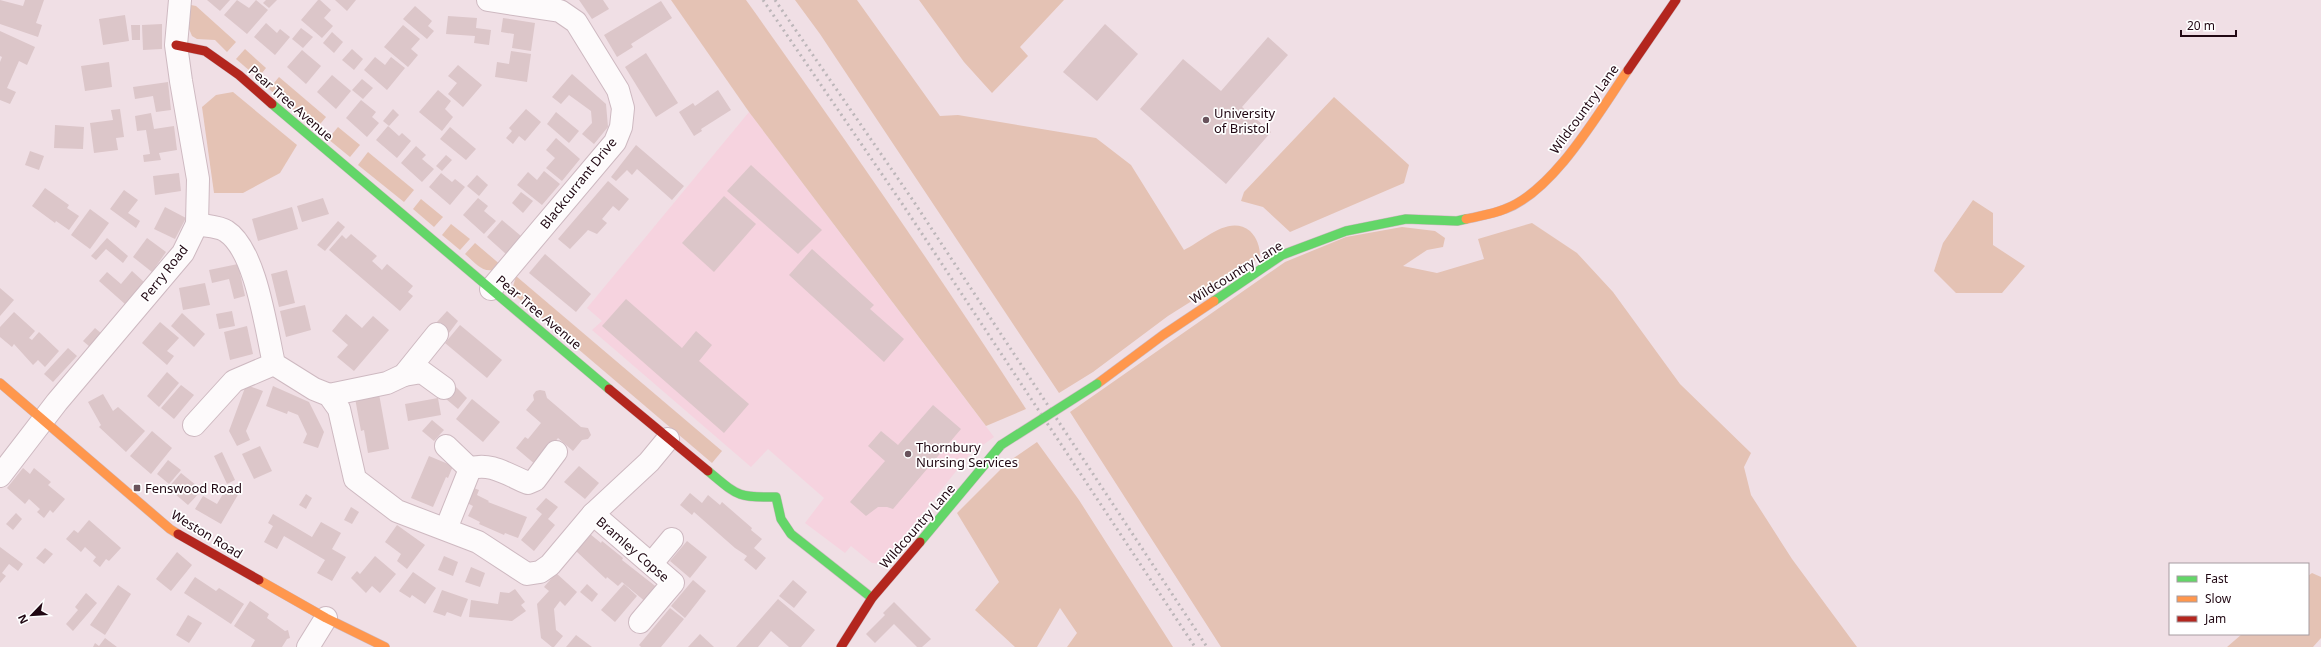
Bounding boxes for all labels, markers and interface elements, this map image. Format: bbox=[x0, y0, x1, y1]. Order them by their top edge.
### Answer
scale bar bbox=[2181, 12, 2236, 38]
text: 20 m bbox=[2187, 17, 2215, 34]
street label: Pear Tree Avenue bbox=[245, 61, 337, 145]
street label: Wildcountry Lane bbox=[1545, 61, 1623, 157]
place label: University of Bristol bbox=[1214, 104, 1275, 137]
marker: University of Bristol bbox=[1201, 115, 1211, 125]
street label: Blackcurrant Drive bbox=[536, 134, 620, 232]
street label: Wildcountry Lane bbox=[1186, 236, 1286, 308]
street label: Perry Road bbox=[136, 241, 192, 305]
street label: Pear Tree Avenue bbox=[492, 271, 586, 353]
place label: Thornbury Nursing Services bbox=[916, 438, 1018, 471]
marker: Thornbury Nursing Services bbox=[903, 449, 913, 459]
place label: Fenswood Road bbox=[145, 479, 242, 497]
street label: Wildcountry Lane bbox=[875, 480, 959, 572]
marker: Fenswood Road bbox=[132, 483, 142, 493]
street label: Weston Road bbox=[168, 506, 246, 562]
street label: Bramley Copse bbox=[593, 512, 673, 586]
legend bbox=[2169, 563, 2309, 635]
text: Fast bbox=[2205, 570, 2229, 587]
text: Slow bbox=[2205, 590, 2232, 607]
north arrow bbox=[12, 595, 52, 635]
text: Jam bbox=[2204, 610, 2226, 627]
text: N bbox=[14, 612, 31, 627]

